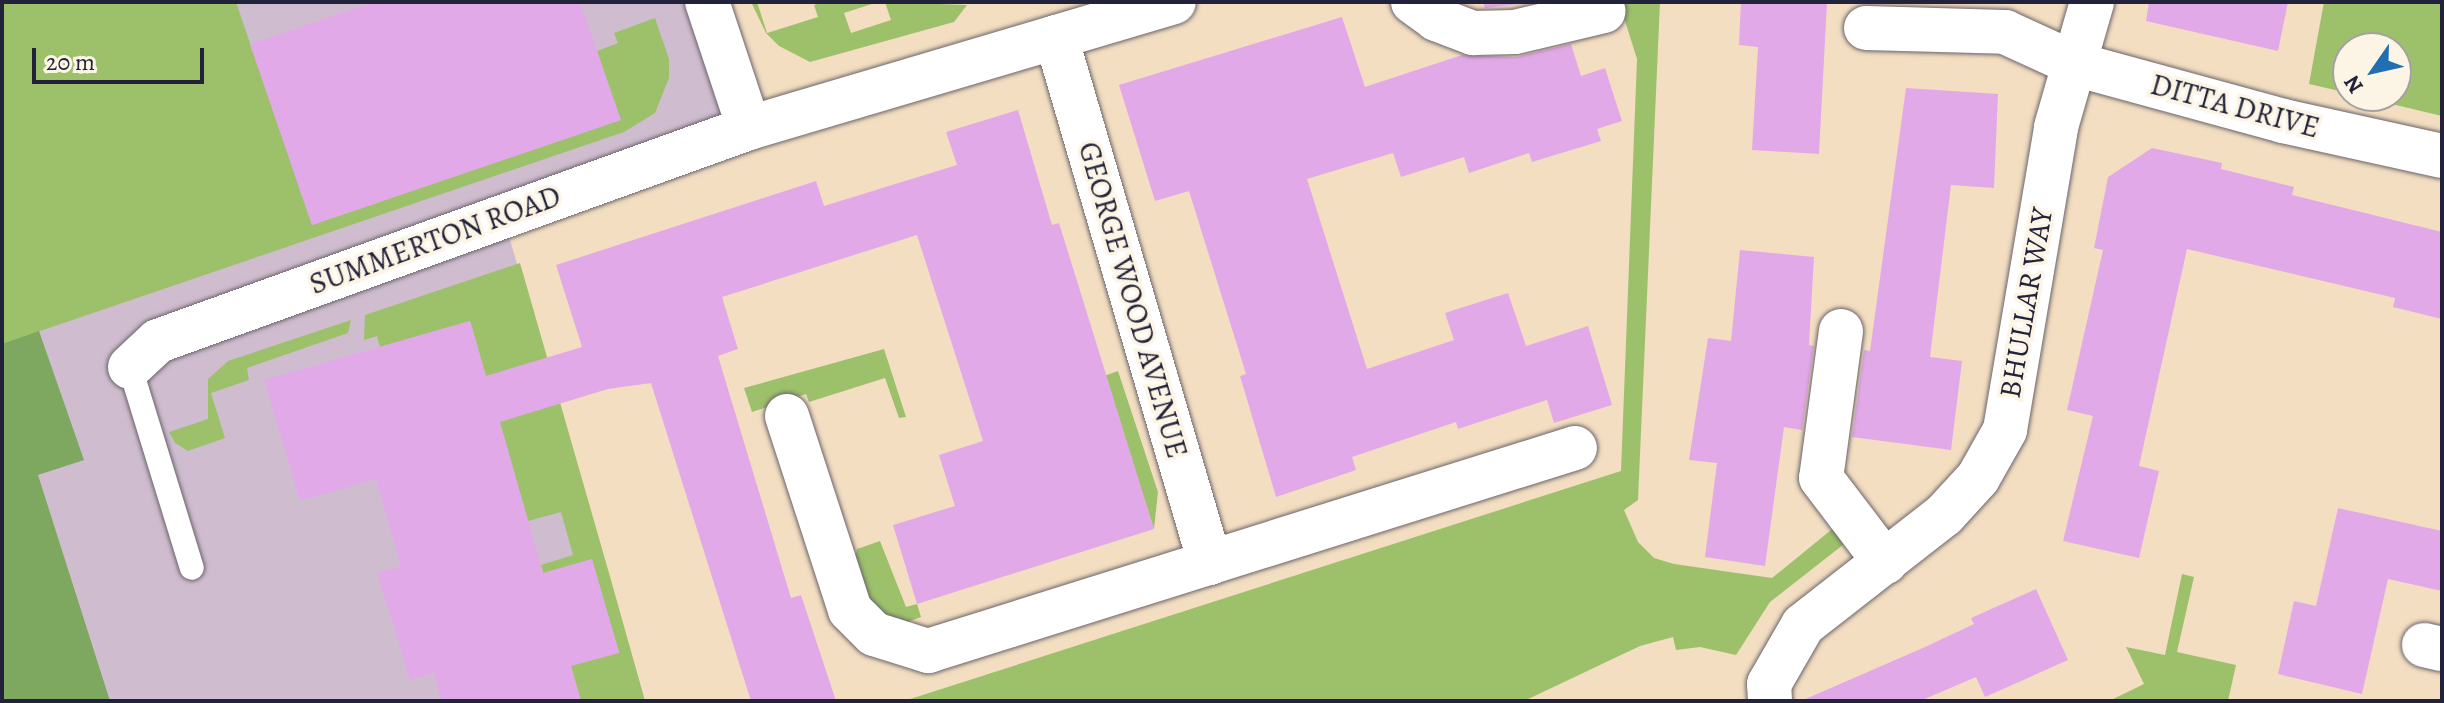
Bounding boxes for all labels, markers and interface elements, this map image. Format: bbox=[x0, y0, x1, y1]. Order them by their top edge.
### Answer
scale bar bbox=[36, 32, 208, 82]
north arrow bbox=[2332, 32, 2412, 112]
text: 20 m bbox=[46, 46, 95, 78]
street label: DITTA DRIVE bbox=[2147, 66, 2323, 146]
text: N bbox=[2337, 69, 2371, 99]
street label: GEORGE WOOD AVENUE bbox=[1071, 138, 1195, 462]
street label: SUMMERTON ROAD bbox=[305, 178, 565, 302]
street label: BHULLAR WAY bbox=[1992, 205, 2060, 401]

